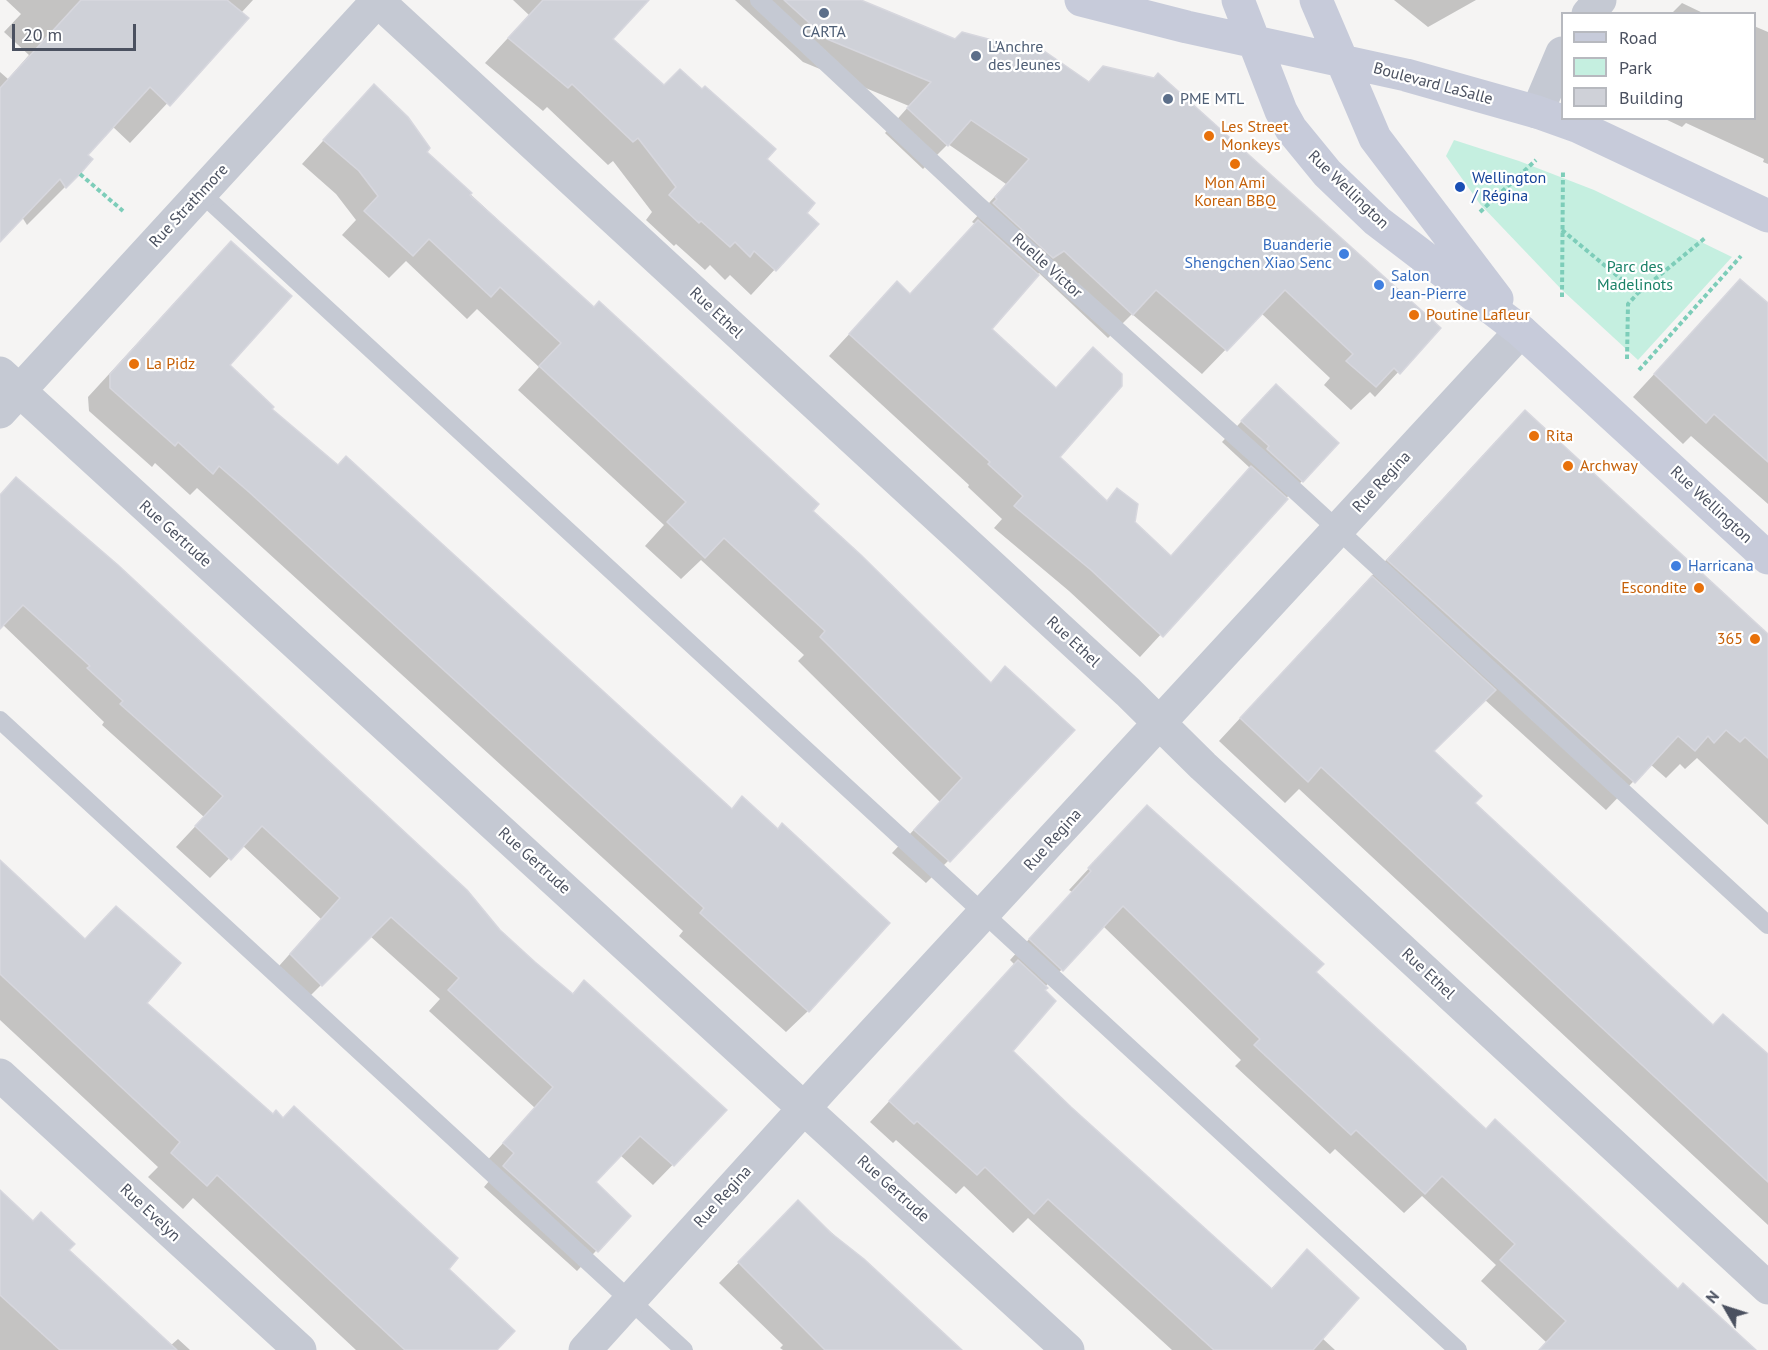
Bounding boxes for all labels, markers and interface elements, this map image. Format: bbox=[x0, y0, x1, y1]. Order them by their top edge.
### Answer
marker: CARTA bbox=[817, 6, 831, 20]
scale bar bbox=[15, 12, 140, 50]
legend bbox=[1561, 12, 1756, 120]
place label: CARTA bbox=[802, 22, 846, 42]
text: 20 m bbox=[23, 23, 62, 46]
text: Road bbox=[1619, 26, 1657, 49]
place label: L'Anchre des Jeunes bbox=[988, 37, 1061, 75]
marker: L'Anchre des Jeunes bbox=[969, 49, 983, 63]
text: Park bbox=[1619, 56, 1652, 79]
street label: Boulevard LaSalle bbox=[1371, 59, 1495, 109]
text: Building bbox=[1619, 86, 1683, 109]
place label: PME MTL bbox=[1180, 89, 1244, 109]
marker: PME MTL bbox=[1161, 92, 1175, 106]
place label: Les Street Monkeys bbox=[1221, 117, 1288, 155]
marker: Les Street Monkeys bbox=[1202, 129, 1216, 143]
street label: Rue Wellington bbox=[1304, 147, 1392, 233]
marker: Mon Ami Korean BBQ bbox=[1228, 157, 1242, 171]
street label: Rue Strathmore bbox=[145, 160, 233, 252]
place label: Wellington / Régina bbox=[1472, 168, 1546, 206]
place label: Mon Ami Korean BBQ bbox=[1194, 173, 1276, 211]
marker: Wellington / Régina bbox=[1453, 180, 1467, 194]
street label: Ruelle Victor bbox=[1008, 230, 1086, 302]
place label: Buanderie Shengchen Xiao Senc bbox=[1185, 235, 1332, 273]
marker: Buanderie Shengchen Xiao Senc bbox=[1337, 247, 1351, 261]
park label: Parc des Madelinots bbox=[1597, 257, 1673, 295]
place label: Salon Jean-Pierre bbox=[1391, 266, 1467, 304]
marker: Salon Jean-Pierre bbox=[1372, 278, 1386, 292]
street label: Rue Ethel bbox=[685, 283, 747, 343]
place label: Poutine Lafleur bbox=[1426, 305, 1530, 325]
marker: Poutine Lafleur bbox=[1407, 308, 1421, 322]
place label: La Pidz bbox=[146, 354, 195, 374]
marker: La Pidz bbox=[127, 357, 141, 371]
place label: Rita bbox=[1546, 426, 1573, 446]
marker: Rita bbox=[1527, 429, 1541, 443]
street label: Rue Regina bbox=[1349, 447, 1415, 517]
place label: Archway bbox=[1580, 456, 1638, 476]
marker: Archway bbox=[1561, 459, 1575, 473]
street label: Rue Wellington bbox=[1666, 462, 1756, 548]
street label: Rue Gertrude bbox=[135, 497, 215, 571]
place label: Harricana bbox=[1688, 556, 1754, 576]
marker: Harricana bbox=[1669, 559, 1683, 573]
place label: Escondite bbox=[1621, 578, 1687, 598]
marker: Escondite bbox=[1692, 581, 1706, 595]
street label: Rue Ethel bbox=[1042, 612, 1104, 672]
place label: 365 bbox=[1717, 629, 1743, 649]
marker: 365 bbox=[1748, 632, 1762, 646]
street label: Rue Regina bbox=[1020, 805, 1086, 875]
street label: Rue Gertrude bbox=[494, 824, 574, 898]
street label: Rue Ethel bbox=[1397, 944, 1459, 1004]
street label: Rue Gertrude bbox=[853, 1152, 933, 1226]
street label: Rue Regina bbox=[690, 1162, 756, 1232]
street label: Rue Evelyn bbox=[116, 1180, 184, 1246]
north arrow bbox=[1696, 1278, 1756, 1338]
text: N bbox=[1701, 1286, 1723, 1307]

